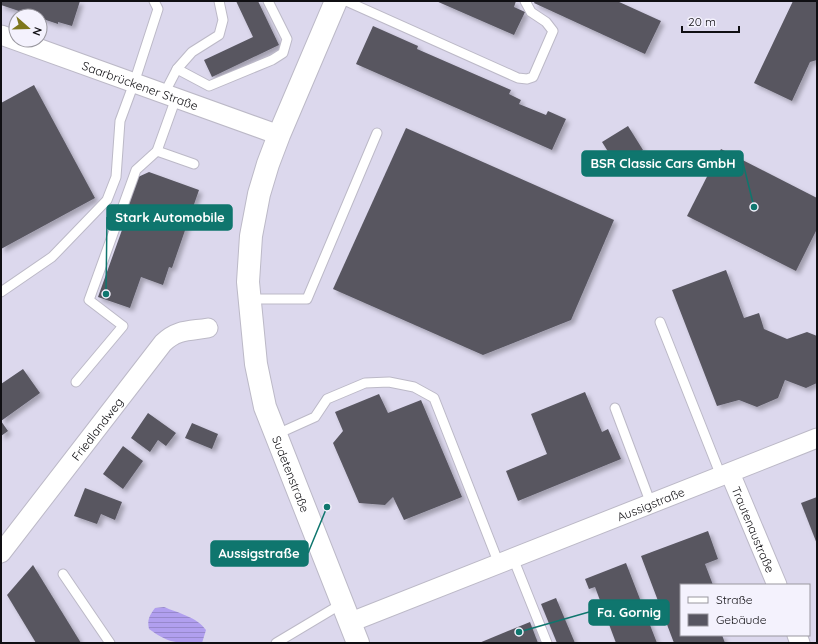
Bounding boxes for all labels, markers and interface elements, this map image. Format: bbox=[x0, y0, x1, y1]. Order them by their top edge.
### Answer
north arrow bbox=[8, 8, 48, 48]
scale bar bbox=[682, 8, 739, 34]
text: 20 m bbox=[688, 14, 716, 29]
text: N bbox=[29, 25, 45, 38]
street label: Saarbrückener Straße bbox=[80, 57, 201, 113]
callout: BSR Classic Cars GmbH bbox=[582, 151, 743, 176]
text: BSR Classic Cars GmbH bbox=[590, 155, 736, 171]
callout: Stark Automobile bbox=[107, 205, 232, 230]
text: Stark Automobile bbox=[115, 209, 225, 225]
street label: Friedlandweg bbox=[68, 394, 126, 463]
street label: Sudetenstraße bbox=[270, 433, 313, 514]
street label: Aussigstraße bbox=[615, 484, 687, 524]
street label: Trautenaustraße bbox=[729, 484, 778, 575]
callout: Aussigstraße bbox=[211, 541, 308, 566]
text: Aussigstraße bbox=[218, 545, 300, 561]
legend bbox=[680, 584, 810, 636]
text: Straße bbox=[716, 592, 753, 607]
callout: Fa. Gornig bbox=[589, 600, 669, 625]
text: Fa. Gornig bbox=[597, 604, 661, 620]
text: Gebäude bbox=[716, 612, 767, 627]

